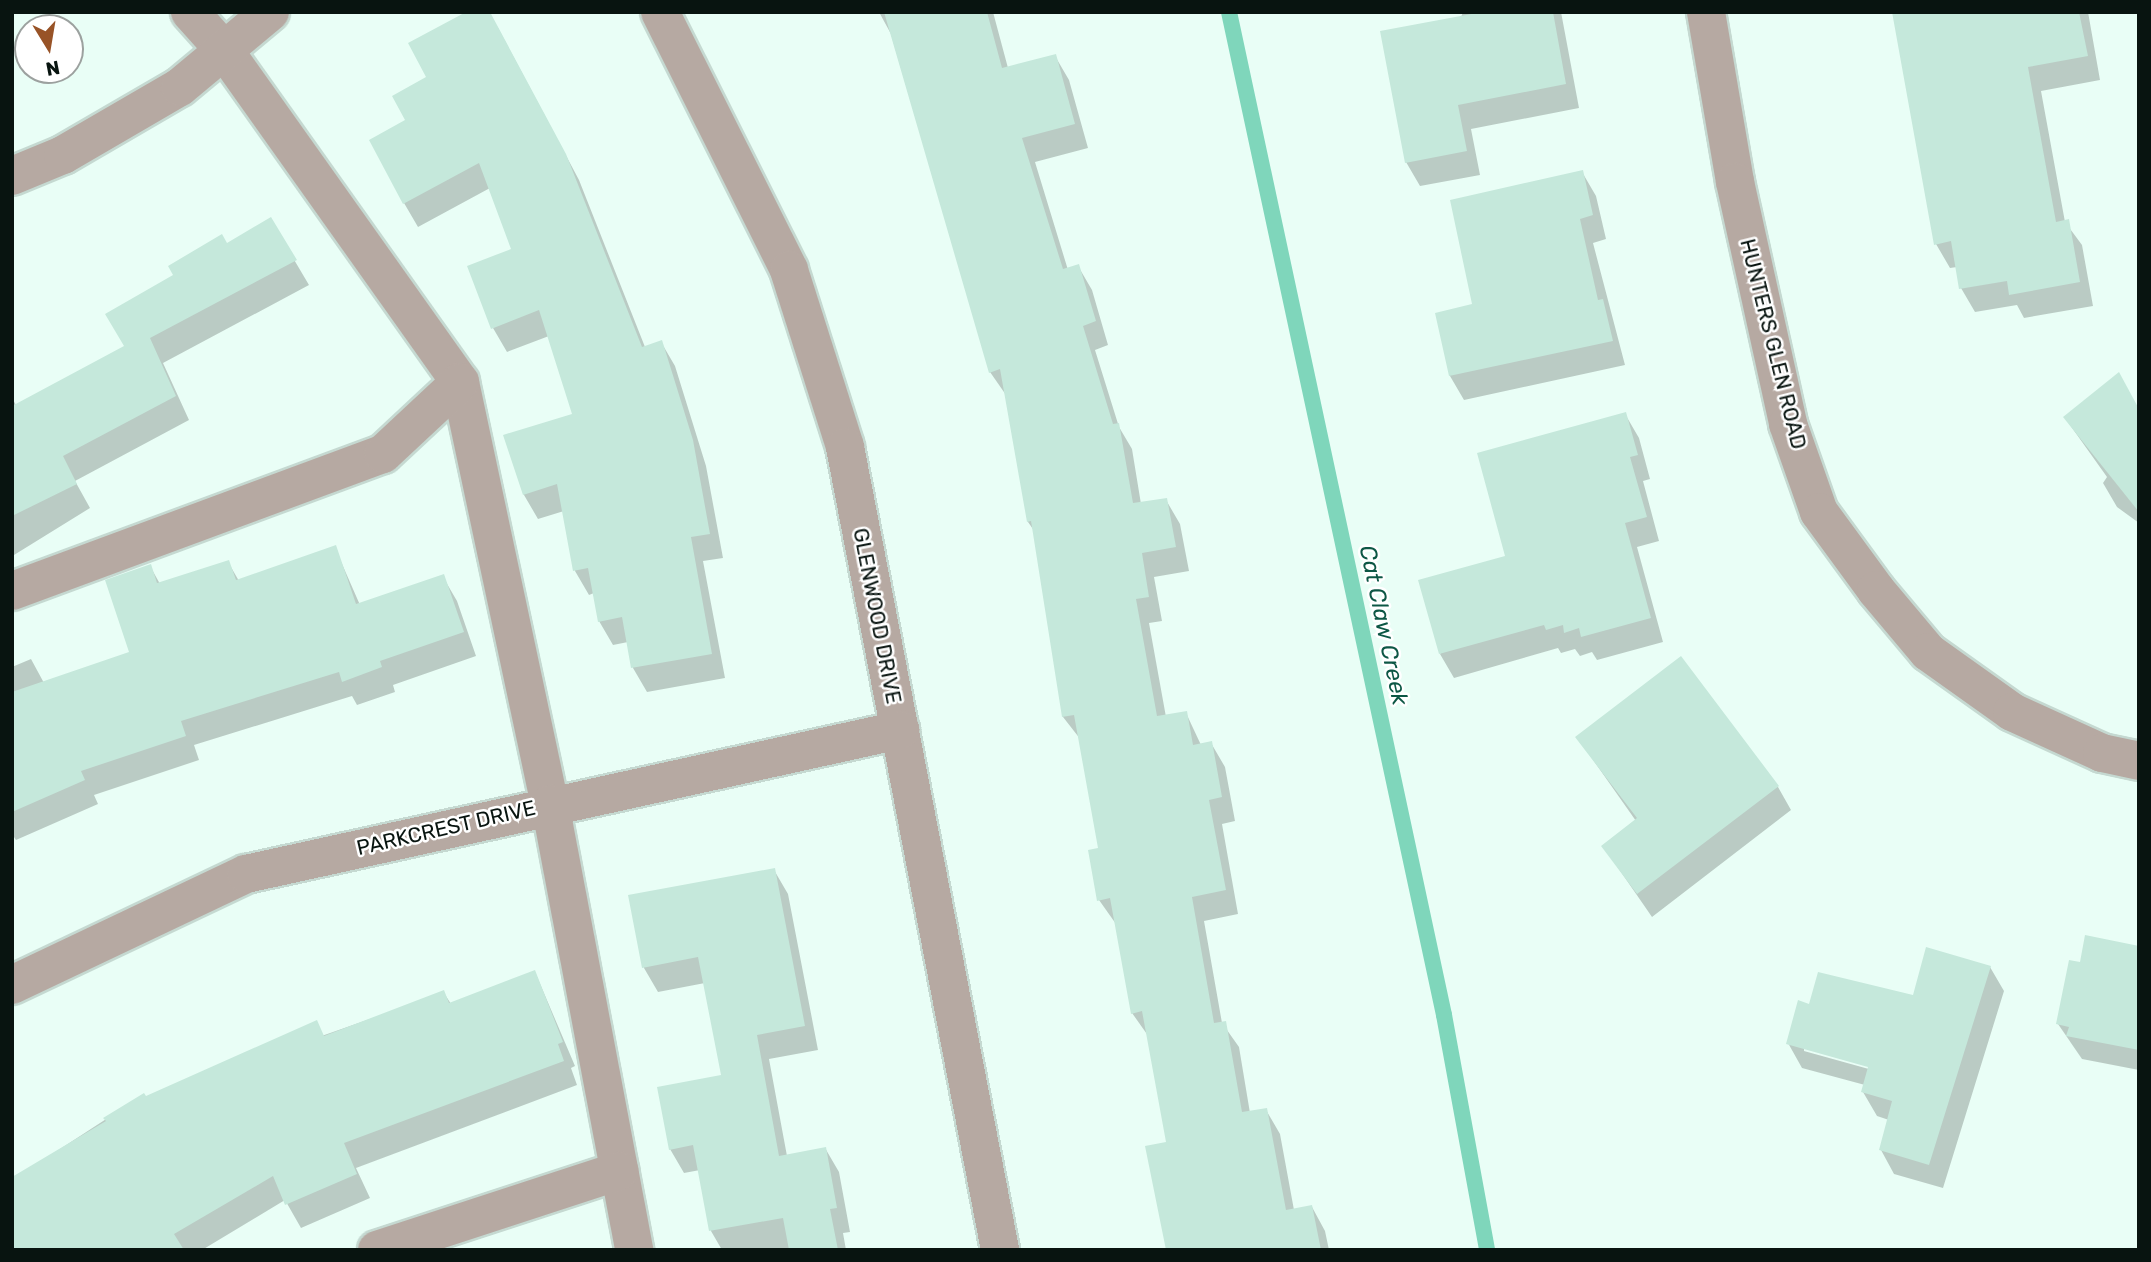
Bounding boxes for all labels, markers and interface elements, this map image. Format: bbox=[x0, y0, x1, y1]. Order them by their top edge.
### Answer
north arrow bbox=[14, 14, 84, 84]
text: N bbox=[44, 56, 62, 81]
street label: HUNTERS GLEN ROAD bbox=[1735, 236, 1811, 452]
street label: GLENWOOD DRIVE bbox=[848, 526, 906, 706]
water label: Cat Claw Creek bbox=[1354, 542, 1414, 708]
street label: PARKCREST DRIVE bbox=[354, 795, 538, 861]

